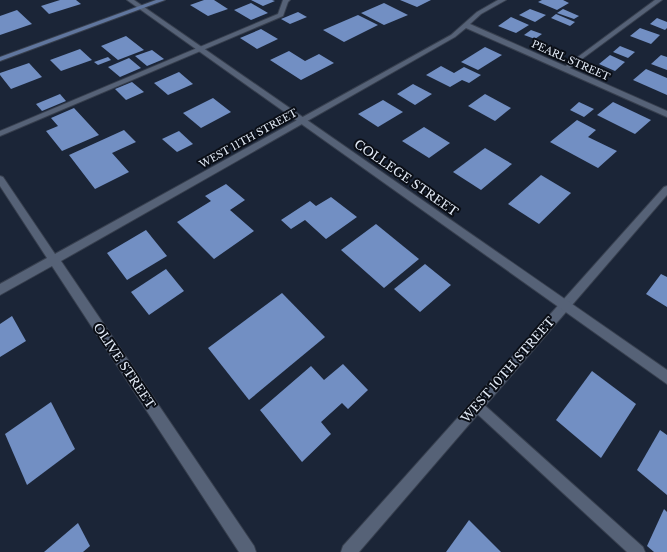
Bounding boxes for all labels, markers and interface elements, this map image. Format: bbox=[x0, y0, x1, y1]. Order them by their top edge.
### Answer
street label: PEARL STREET bbox=[530, 37, 612, 84]
street label: WEST 11TH STREET bbox=[196, 106, 299, 171]
street label: COLLEGE STREET bbox=[351, 136, 461, 219]
street label: WEST 10TH STREET bbox=[457, 313, 558, 426]
street label: OLIVE STREET bbox=[90, 320, 159, 412]

